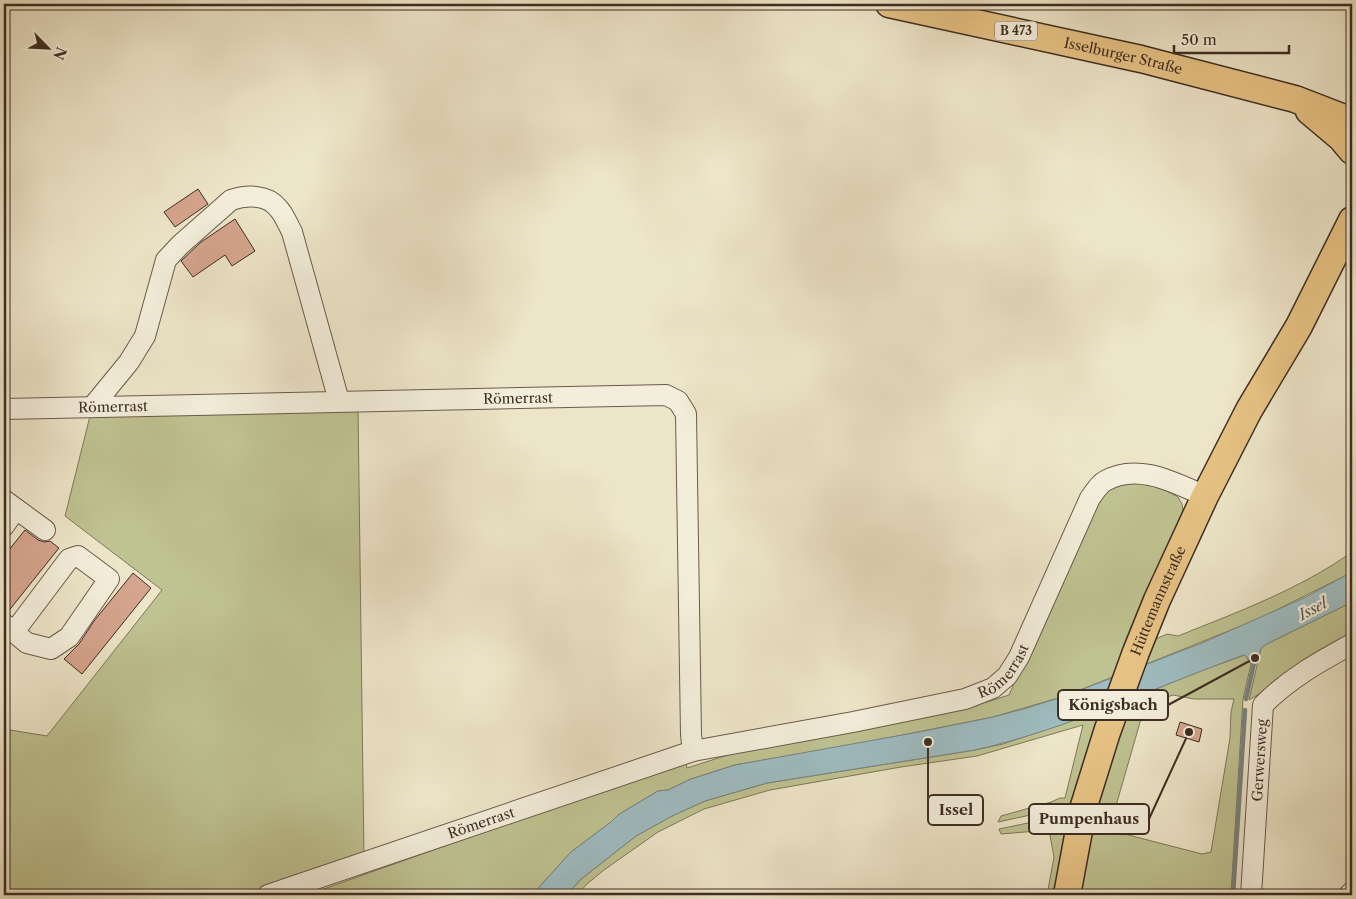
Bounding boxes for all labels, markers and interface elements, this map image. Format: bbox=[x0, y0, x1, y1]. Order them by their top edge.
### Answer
north arrow bbox=[22, 22, 72, 72]
road number: B 473 bbox=[995, 22, 1037, 40]
scale bar bbox=[1174, 22, 1288, 54]
text: 50 m bbox=[1181, 30, 1217, 49]
street label: Isselburger Straße bbox=[1062, 33, 1185, 78]
text: N bbox=[49, 44, 71, 63]
street label: Römerrast bbox=[483, 388, 553, 408]
street label: Römerrast bbox=[78, 397, 148, 416]
street label: Hüttemannstraße bbox=[1127, 543, 1190, 658]
water label: Issel bbox=[1294, 592, 1332, 624]
street label: Römerrast bbox=[975, 641, 1033, 702]
callout: Königsbach bbox=[1058, 690, 1168, 720]
text: Königsbach bbox=[1068, 695, 1158, 714]
street label: Gerwersweg bbox=[1248, 718, 1271, 802]
callout: Issel bbox=[928, 795, 983, 825]
text: Issel bbox=[939, 800, 973, 819]
street label: Römerrast bbox=[445, 803, 517, 843]
callout: Pumpenhaus bbox=[1029, 804, 1149, 834]
text: Pumpenhaus bbox=[1039, 809, 1139, 828]

